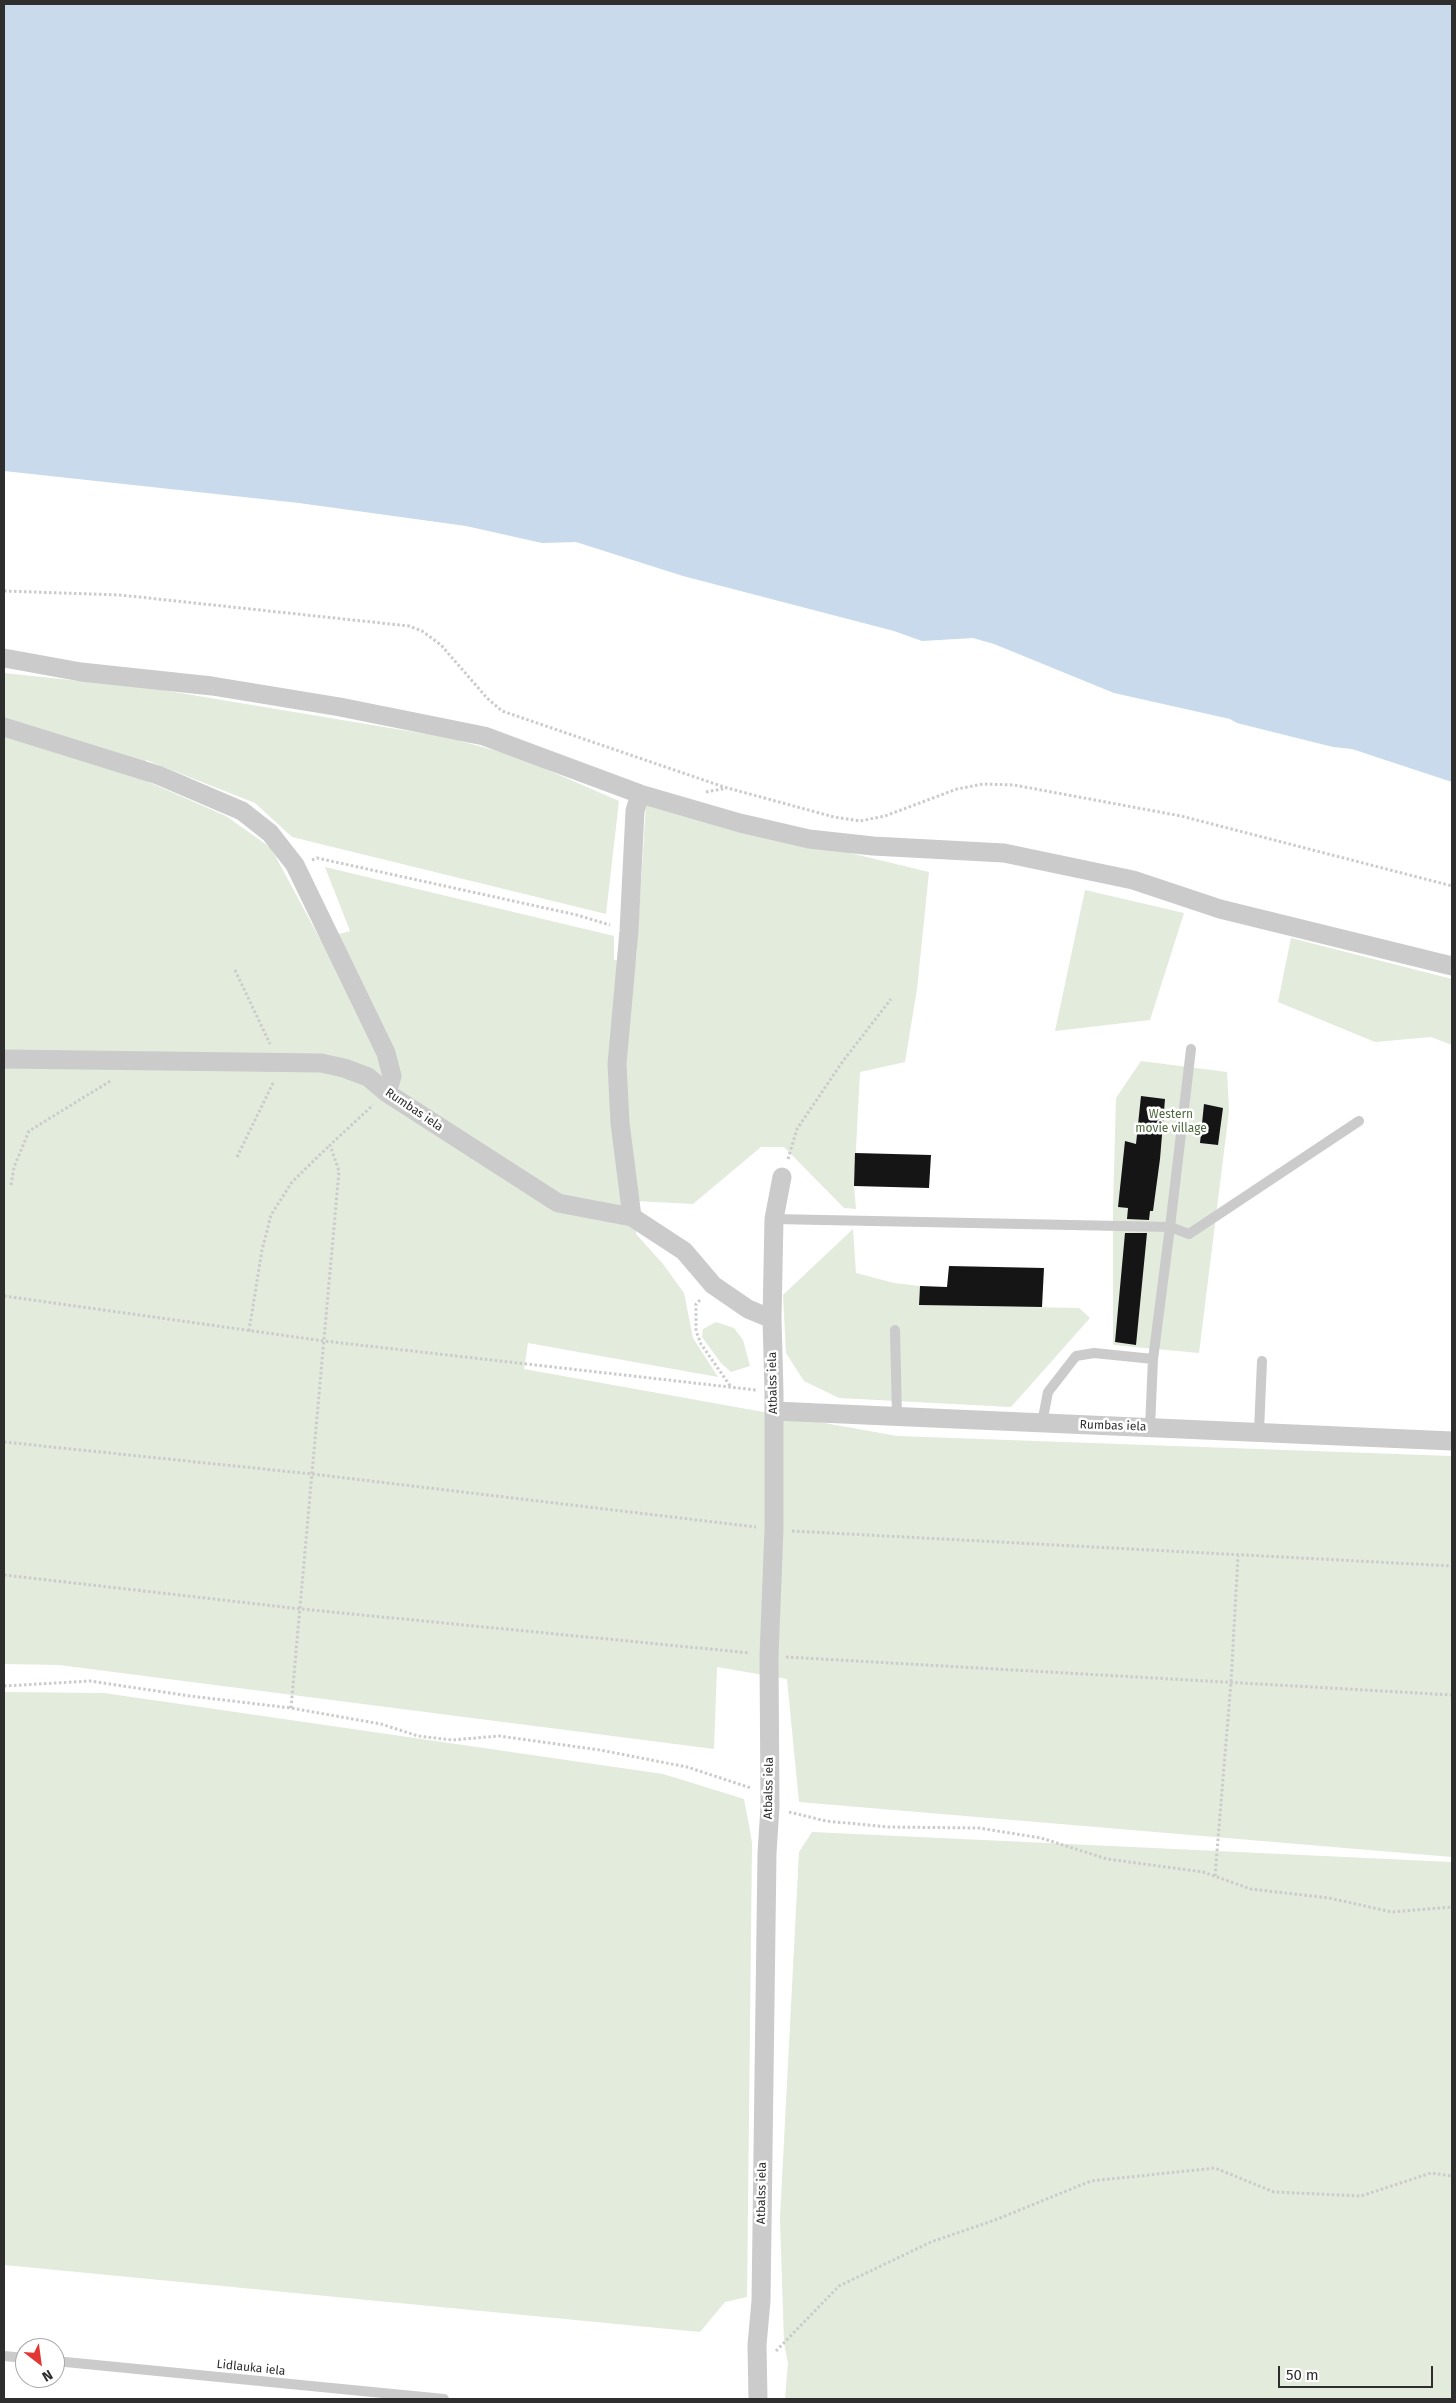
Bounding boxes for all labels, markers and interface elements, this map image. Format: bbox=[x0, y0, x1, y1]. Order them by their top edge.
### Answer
street label: Rumbas iela bbox=[382, 1085, 446, 1135]
park label: Western movie village bbox=[1135, 1108, 1207, 1136]
street label: Atbalss iela bbox=[765, 1352, 781, 1414]
street label: Rumbas iela bbox=[1079, 1418, 1147, 1434]
street label: Atbalss iela bbox=[761, 1757, 777, 1819]
street label: Atbalss iela bbox=[754, 2162, 770, 2224]
north arrow bbox=[15, 2338, 65, 2388]
scale bar bbox=[1281, 2356, 1436, 2388]
street label: Lidlauka iela bbox=[216, 2357, 286, 2379]
text: N bbox=[39, 2366, 56, 2385]
text: 50 m bbox=[1286, 2366, 1319, 2384]

